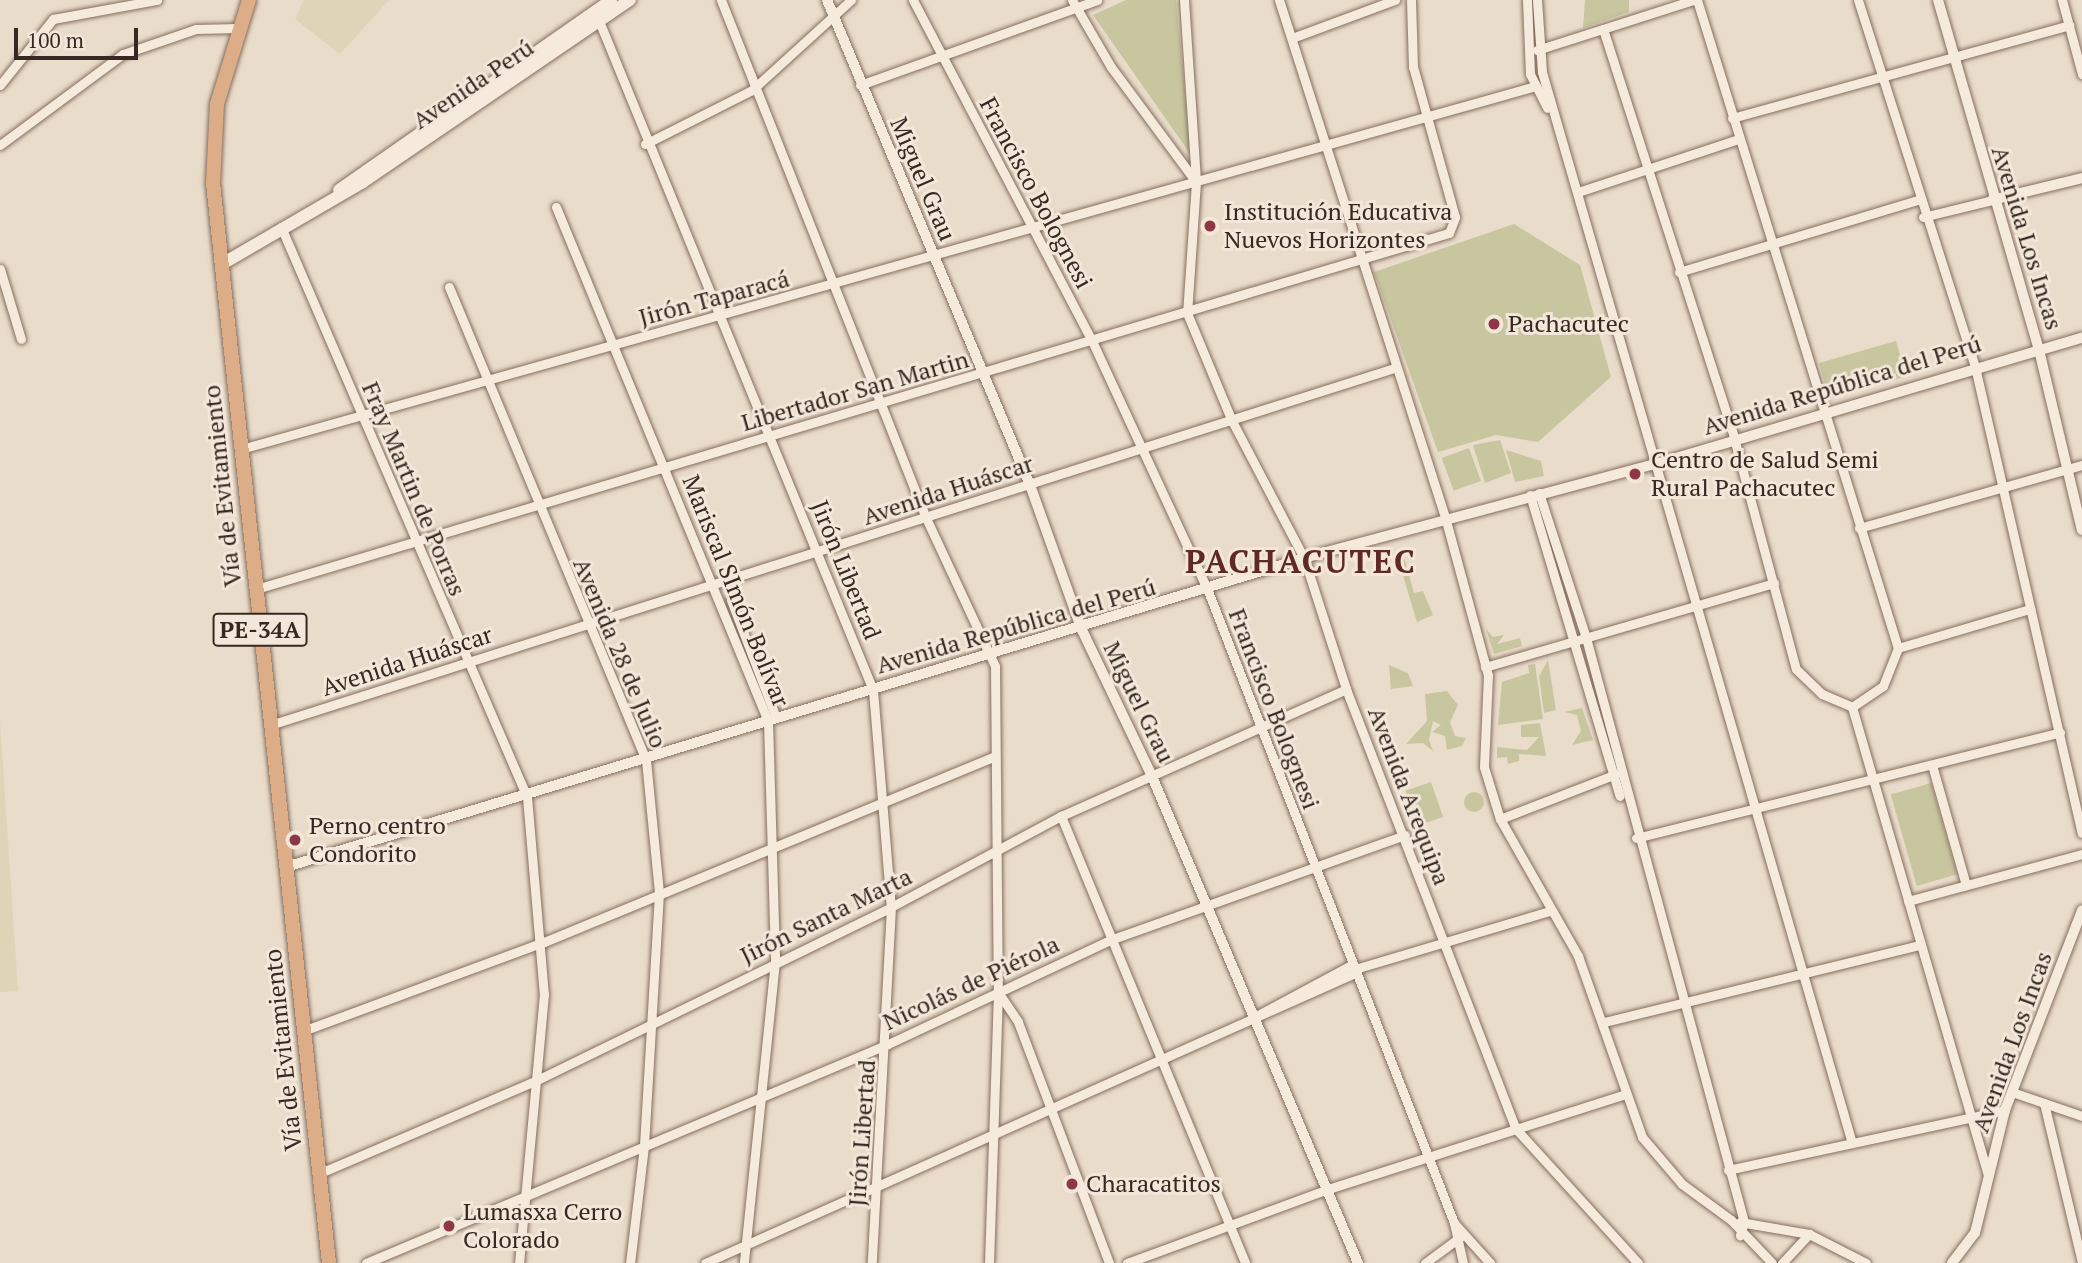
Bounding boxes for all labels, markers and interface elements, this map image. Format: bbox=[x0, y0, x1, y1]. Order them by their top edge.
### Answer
scale bar bbox=[18, 14, 142, 58]
text: 100 m bbox=[27, 26, 84, 54]
street label: Avenida Perú bbox=[407, 33, 539, 135]
street label: Francisco Bolognesi bbox=[973, 92, 1099, 294]
street label: Miguel Grau bbox=[884, 113, 962, 245]
street label: Avenida Los Incas bbox=[1985, 143, 2069, 333]
place label: Institución Educativa Nuevos Horizontes bbox=[1224, 198, 1452, 254]
marker: Institución Educativa Nuevos Horizontes bbox=[1202, 218, 1218, 234]
street label: Jirón Taparacá bbox=[636, 264, 792, 332]
place label: Pachacutec bbox=[1508, 310, 1629, 338]
marker: Pachacutec bbox=[1486, 316, 1502, 332]
street label: Avenida República del Perú bbox=[1699, 329, 1985, 441]
street label: Libertador San Martin bbox=[738, 345, 972, 437]
street label: Fray Martin de Porras bbox=[356, 378, 472, 600]
street label: Vía de Evitamiento bbox=[197, 384, 247, 588]
place label: Centro de Salud Semi Rural Pachacutec bbox=[1651, 446, 1879, 502]
street label: Avenida Huáscar bbox=[859, 449, 1037, 531]
marker: Centro de Salud Semi Rural Pachacutec bbox=[1625, 464, 1645, 484]
street label: Mariscal SImón Bolívar bbox=[676, 471, 796, 711]
street label: Jirón Libertad bbox=[805, 496, 887, 644]
district label: PACHACUTEC bbox=[1186, 542, 1416, 580]
street label: Avenida 28 de Julio bbox=[567, 554, 673, 752]
street label: Avenida República del Perú bbox=[873, 572, 1159, 680]
street label: Francisco Bolognesi bbox=[1222, 605, 1326, 813]
road number: PE-34A bbox=[211, 610, 309, 650]
street label: Avenida Huáscar bbox=[318, 620, 496, 702]
street label: Miguel Grau bbox=[1097, 637, 1181, 767]
street label: Avenida Arequipa bbox=[1362, 703, 1456, 889]
place label: Perno centro Condorito bbox=[309, 812, 446, 868]
marker: Perno centro Condorito bbox=[287, 832, 303, 848]
street label: Jirón Santa Marta bbox=[736, 862, 916, 970]
street label: Nicolás de Piérola bbox=[878, 930, 1064, 1036]
street label: Vía de Evitamiento bbox=[258, 948, 308, 1152]
street label: Avenida Los Incas bbox=[1966, 948, 2058, 1136]
street label: Jirón Libertad bbox=[843, 1059, 881, 1207]
place label: Characatitos bbox=[1086, 1170, 1221, 1198]
marker: Characatitos bbox=[1064, 1176, 1080, 1192]
place label: Lumasxa Cerro Colorado bbox=[463, 1198, 622, 1254]
marker: Lumasxa Cerro Colorado bbox=[441, 1218, 457, 1234]

